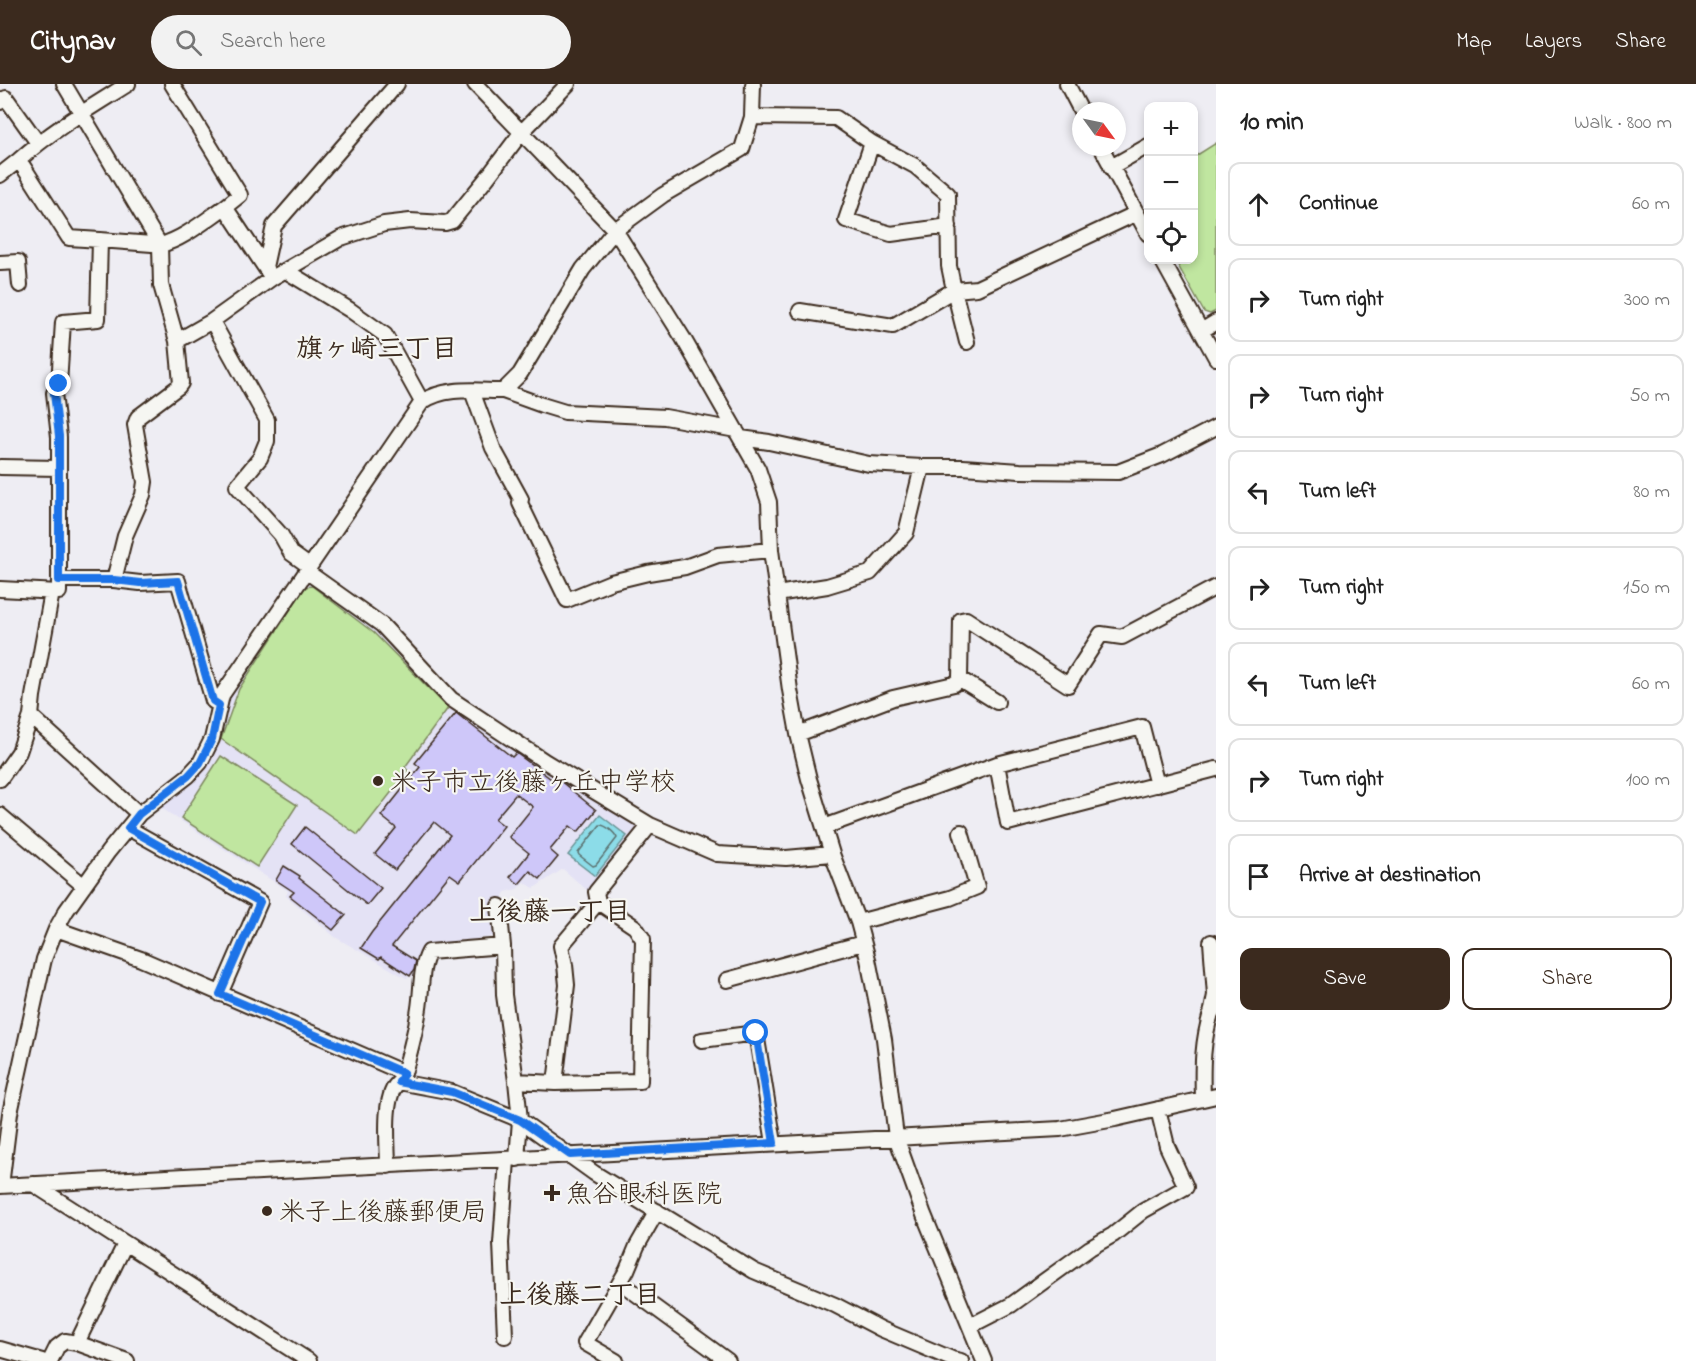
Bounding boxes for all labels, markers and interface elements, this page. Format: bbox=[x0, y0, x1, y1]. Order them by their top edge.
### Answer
search box bbox=[151, 15, 571, 69]
text: Citynav bbox=[30, 22, 115, 63]
icon: search bbox=[172, 26, 205, 59]
text: Search here bbox=[220, 26, 326, 58]
text: Map bbox=[1456, 27, 1492, 57]
text: Layers bbox=[1525, 27, 1582, 57]
text: Share bbox=[1615, 27, 1666, 57]
north arrow bbox=[1072, 102, 1126, 156]
map controls bbox=[1144, 102, 1198, 264]
button: + bbox=[1144, 102, 1198, 156]
text: 10 min bbox=[1240, 104, 1304, 142]
text: Walk · 800 m bbox=[1574, 109, 1672, 138]
button: − bbox=[1144, 156, 1198, 210]
icon: ahead bbox=[1242, 188, 1275, 221]
text: Continue bbox=[1299, 188, 1378, 220]
text: 60 m bbox=[1632, 190, 1670, 219]
button: locate bbox=[1144, 210, 1198, 264]
icon: right bbox=[1242, 284, 1275, 317]
text: Turn right bbox=[1299, 284, 1384, 316]
text: 300 m bbox=[1624, 286, 1670, 315]
district label: 旗ヶ崎三丁目 bbox=[296, 331, 458, 370]
route end bbox=[45, 370, 71, 396]
icon: right bbox=[1242, 380, 1275, 413]
text: Turn right bbox=[1299, 380, 1384, 412]
text: 50 m bbox=[1629, 382, 1670, 411]
icon: left bbox=[1242, 476, 1275, 509]
text: Turn left bbox=[1299, 476, 1376, 508]
text: 80 m bbox=[1633, 478, 1670, 507]
icon: right bbox=[1242, 572, 1275, 605]
text: Turn right bbox=[1299, 572, 1384, 604]
text: 150 m bbox=[1623, 574, 1670, 603]
icon: left bbox=[1242, 668, 1275, 701]
text: Turn left bbox=[1299, 668, 1376, 700]
text: 60 m bbox=[1632, 670, 1670, 699]
icon: right bbox=[1242, 764, 1275, 797]
text: Turn right bbox=[1299, 764, 1384, 796]
place label: 米子市立後藤ヶ丘中学校 bbox=[390, 765, 676, 803]
text: 100 m bbox=[1626, 766, 1670, 795]
marker: 米子市立後藤ヶ丘中学校 bbox=[371, 774, 385, 788]
icon: arrive bbox=[1242, 860, 1275, 893]
text: Arrive at destination bbox=[1299, 860, 1481, 892]
district label: 上後藤一丁目 bbox=[469, 894, 631, 933]
button: Save bbox=[1240, 948, 1450, 1010]
button: Share bbox=[1462, 948, 1672, 1010]
route start bbox=[742, 1019, 768, 1045]
place label: 魚谷眼科医院 bbox=[566, 1177, 722, 1215]
marker: 魚谷眼科医院 bbox=[543, 1184, 561, 1202]
place label: 米子上後藤郵便局 bbox=[279, 1195, 487, 1233]
marker: 米子上後藤郵便局 bbox=[260, 1204, 274, 1218]
district label: 上後藤二丁目 bbox=[499, 1277, 661, 1316]

